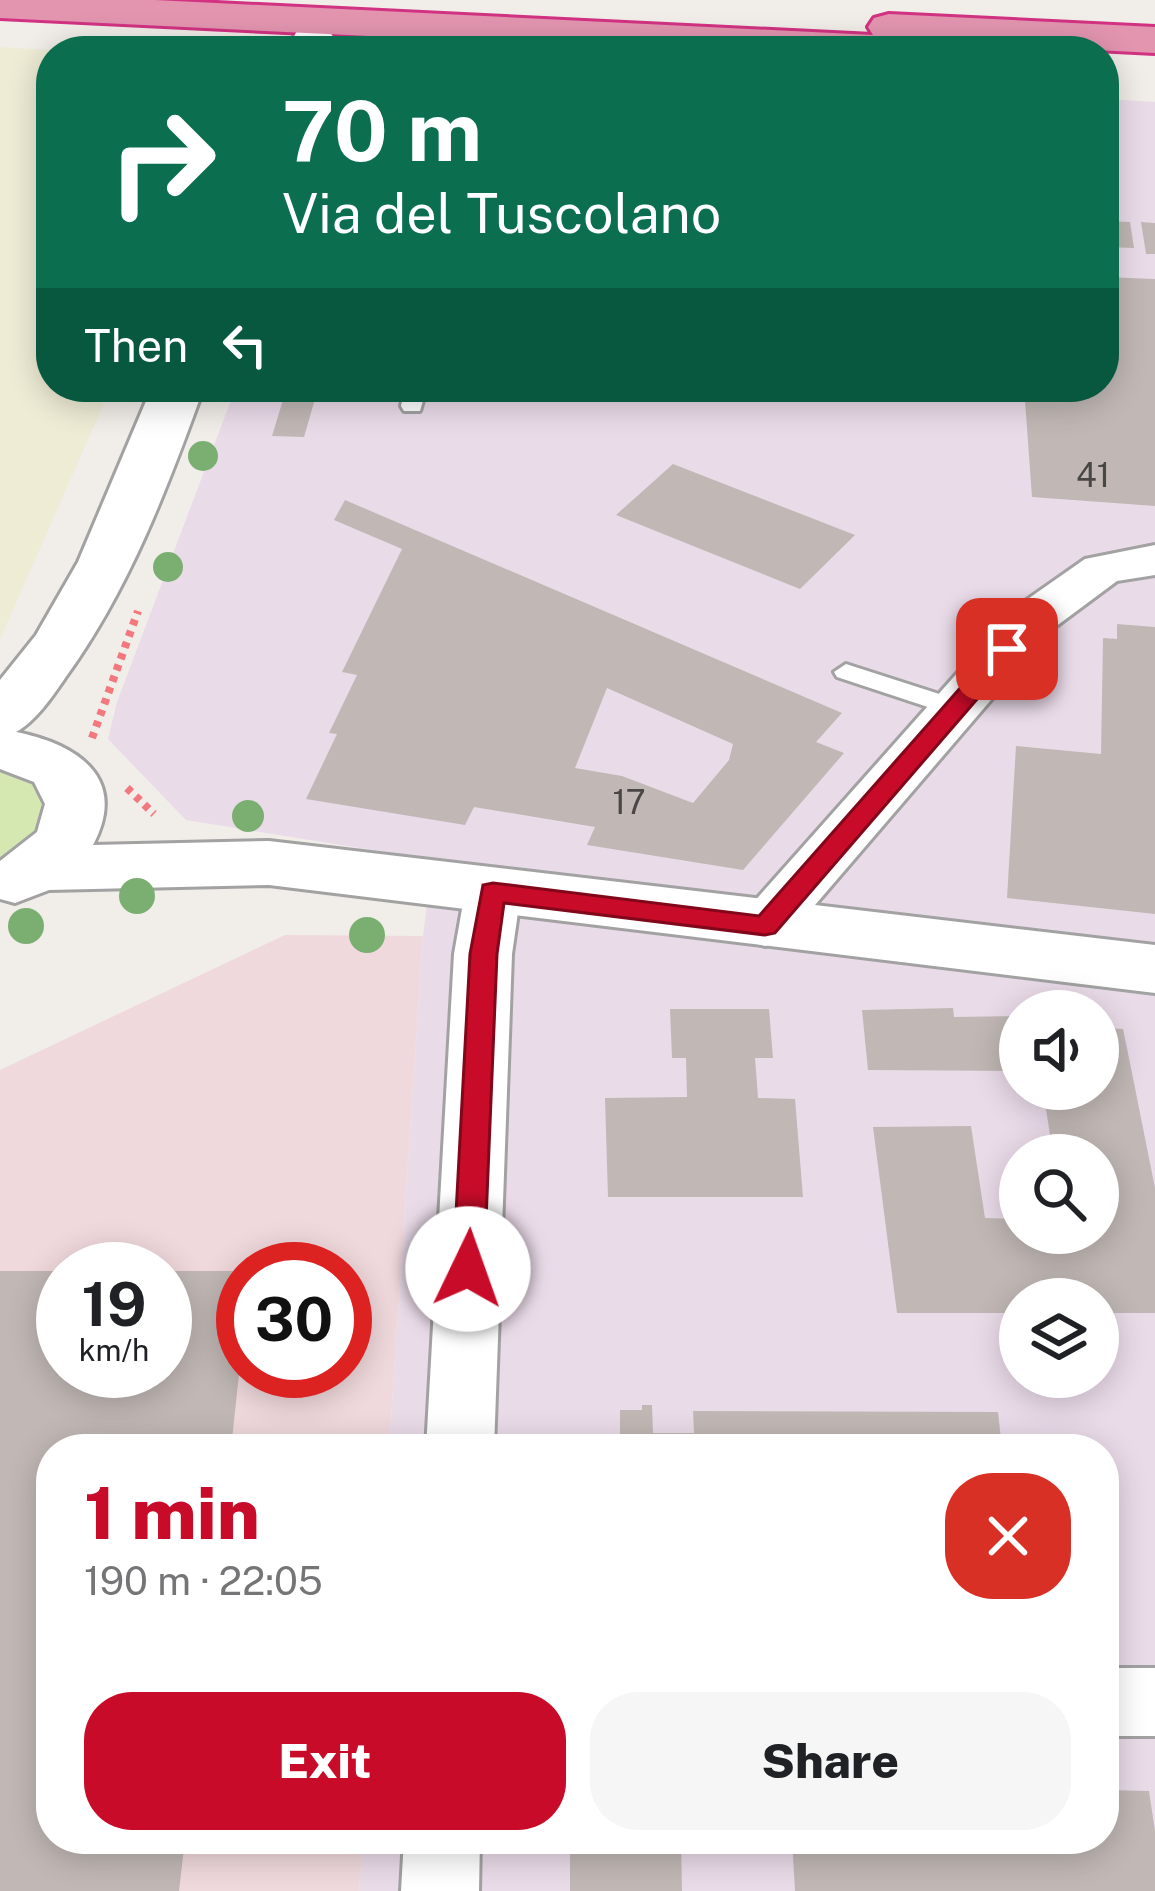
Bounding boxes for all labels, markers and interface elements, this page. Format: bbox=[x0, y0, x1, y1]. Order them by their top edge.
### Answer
text: 70 m bbox=[282, 81, 482, 180]
icon: right bbox=[84, 84, 240, 240]
text: Via del Tuscolano bbox=[282, 182, 721, 245]
icon: left bbox=[212, 312, 278, 378]
text: Then bbox=[84, 319, 188, 372]
house number: 41 bbox=[1076, 456, 1110, 494]
pin bbox=[956, 598, 1058, 700]
icon: arrive bbox=[974, 616, 1040, 682]
house number: 17 bbox=[612, 783, 646, 821]
map controls bbox=[999, 990, 1119, 1398]
button: sound bbox=[999, 990, 1119, 1110]
button: search bbox=[999, 1134, 1119, 1254]
position arrow bbox=[405, 1206, 531, 1332]
speed limit sign: 30 bbox=[216, 1242, 372, 1398]
text: 19 bbox=[81, 1269, 147, 1340]
button: layers bbox=[999, 1278, 1119, 1398]
text: km/h bbox=[79, 1332, 149, 1368]
text: 1 min bbox=[84, 1471, 260, 1555]
button: close bbox=[945, 1473, 1071, 1599]
text: 190 m · 22:05 bbox=[84, 1558, 323, 1604]
button: Exit bbox=[84, 1692, 566, 1830]
button: Share bbox=[590, 1692, 1071, 1830]

